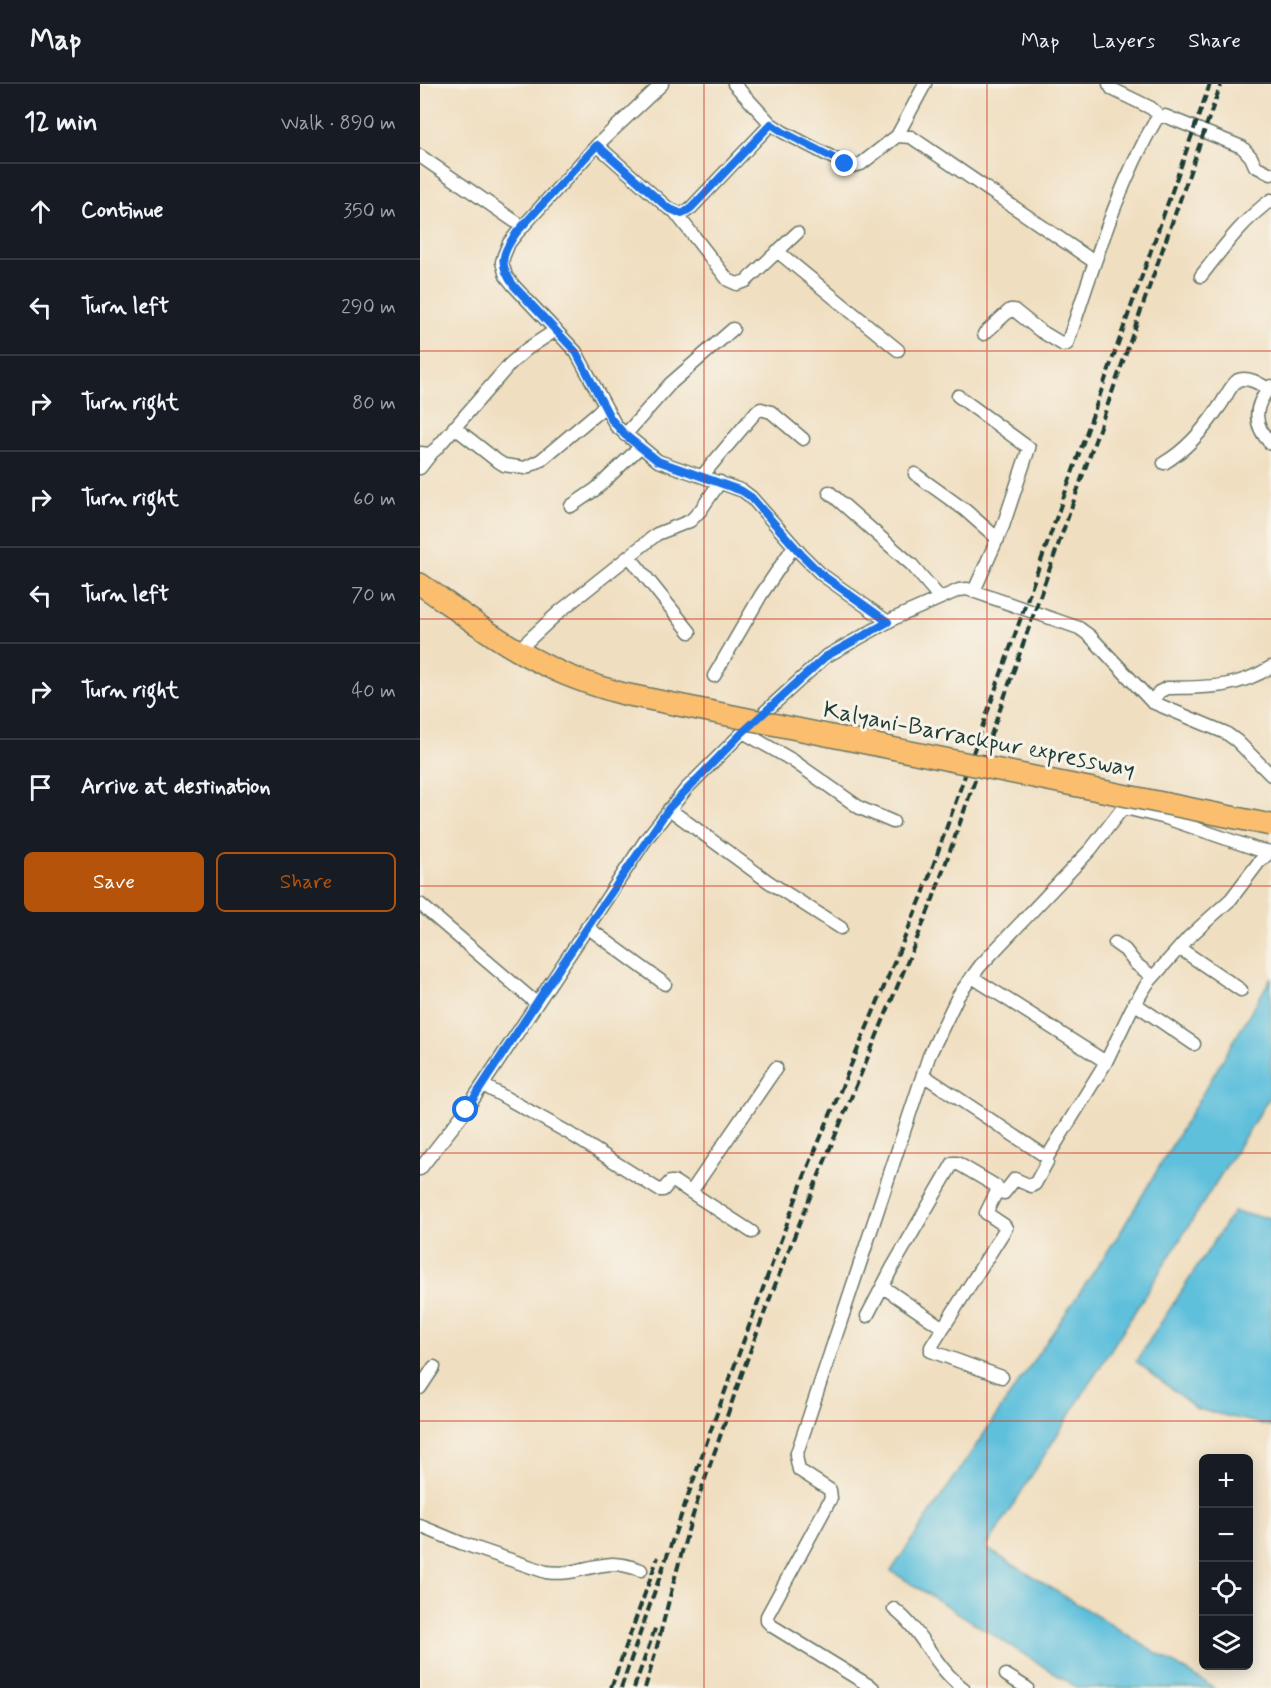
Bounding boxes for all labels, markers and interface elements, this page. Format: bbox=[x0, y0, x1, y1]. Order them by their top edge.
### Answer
text: Map bbox=[30, 23, 81, 60]
text: Map bbox=[1021, 27, 1059, 55]
text: Layers bbox=[1092, 27, 1155, 55]
text: Share bbox=[1188, 27, 1241, 55]
text: 12 min bbox=[24, 106, 98, 140]
text: Walk · 890 m bbox=[281, 110, 396, 137]
route end bbox=[831, 150, 857, 176]
icon: ahead bbox=[24, 195, 57, 228]
text: Continue bbox=[81, 197, 163, 225]
text: 350 m bbox=[343, 198, 396, 225]
icon: left bbox=[24, 291, 57, 324]
text: Turn left bbox=[81, 293, 169, 321]
text: 290 m bbox=[341, 294, 396, 321]
icon: right bbox=[24, 387, 57, 420]
text: Turn right bbox=[81, 389, 179, 417]
text: 80 m bbox=[352, 390, 396, 417]
icon: right bbox=[24, 483, 57, 516]
text: Turn right bbox=[81, 485, 179, 513]
text: 60 m bbox=[353, 486, 396, 513]
icon: left bbox=[24, 579, 57, 612]
text: Turn left bbox=[81, 581, 169, 609]
text: 70 m bbox=[351, 582, 396, 609]
icon: right bbox=[24, 675, 57, 708]
text: Turn right bbox=[81, 677, 179, 705]
text: 40 m bbox=[352, 678, 396, 705]
street label: Kalyani-Barrackpur expressway bbox=[820, 695, 1138, 785]
icon: arrive bbox=[24, 771, 57, 804]
text: Arrive at destination bbox=[81, 773, 271, 801]
button: Save bbox=[24, 852, 204, 912]
button: Share bbox=[216, 852, 396, 912]
route start bbox=[452, 1096, 478, 1122]
map controls bbox=[1199, 1454, 1253, 1670]
button: + bbox=[1199, 1454, 1253, 1508]
button: − bbox=[1199, 1508, 1253, 1562]
button: locate bbox=[1199, 1562, 1253, 1616]
button: layers bbox=[1199, 1616, 1253, 1670]

